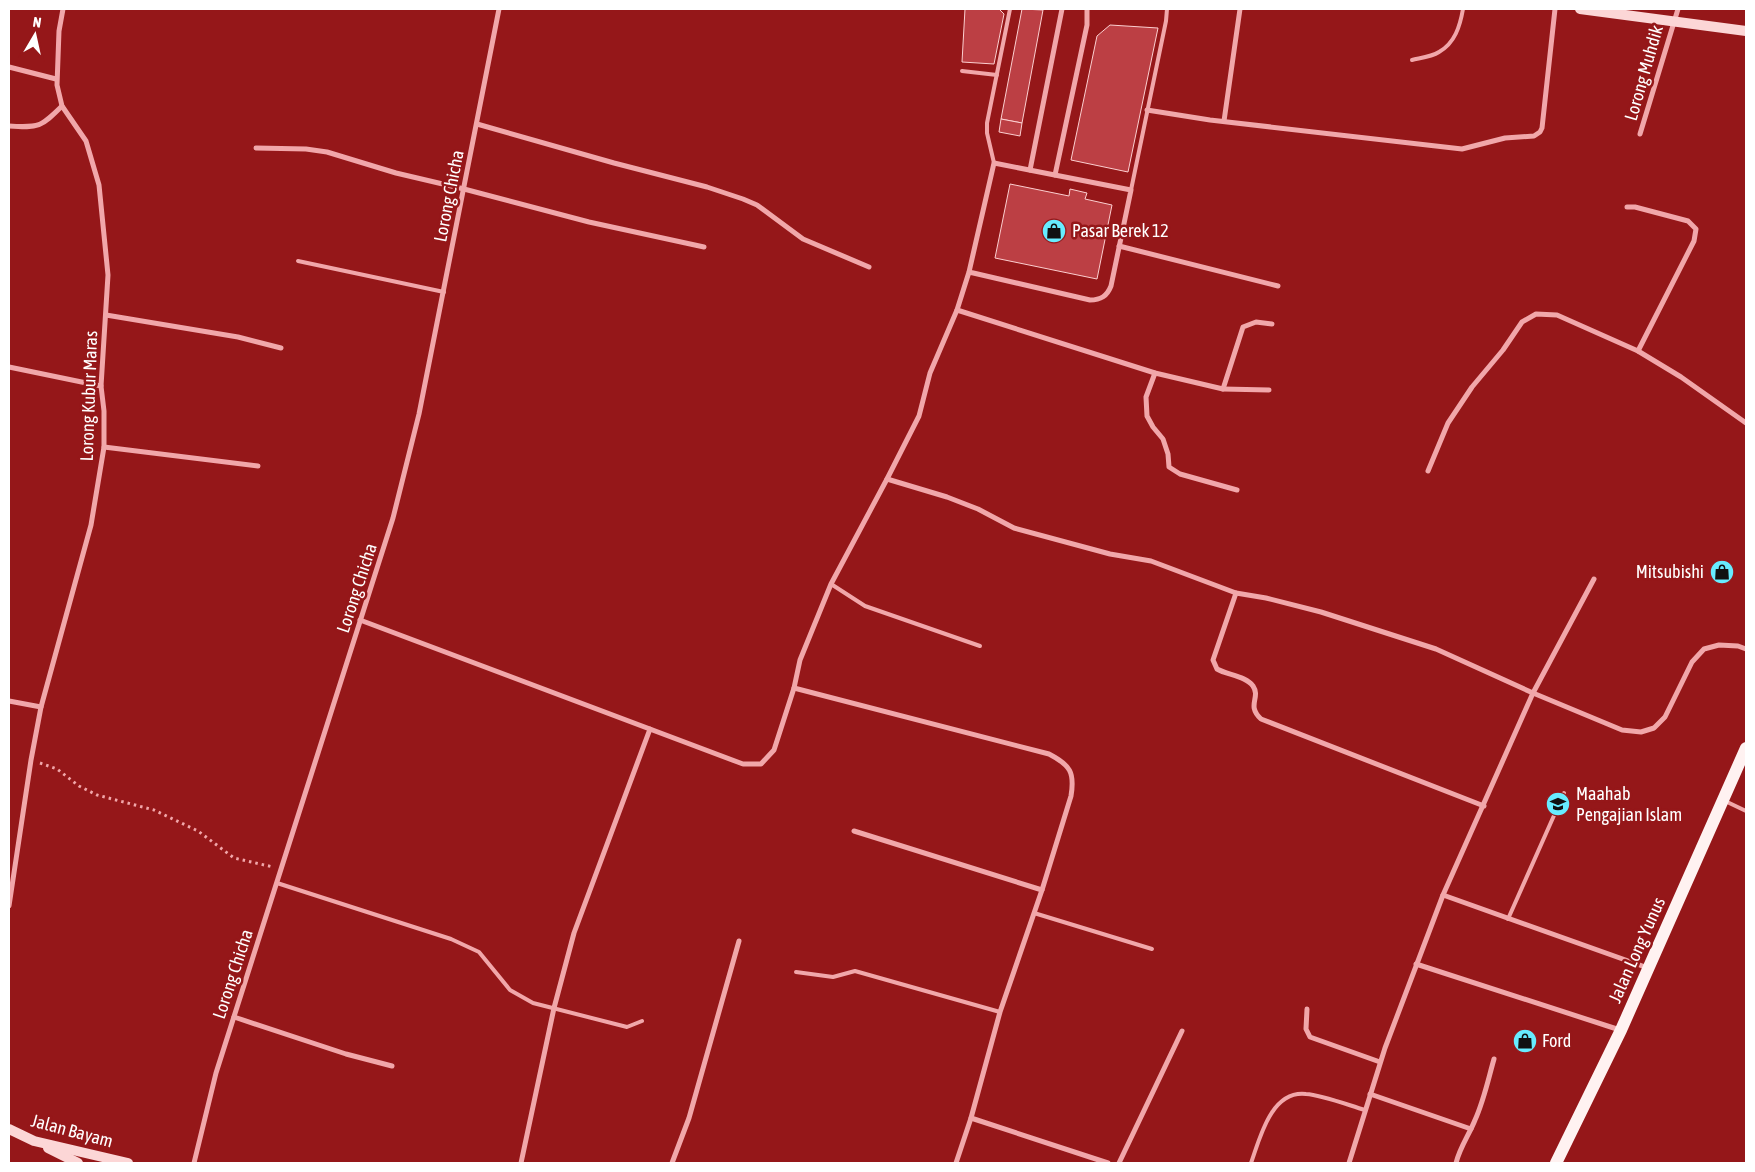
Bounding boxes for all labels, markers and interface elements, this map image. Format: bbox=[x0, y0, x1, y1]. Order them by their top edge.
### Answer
north arrow bbox=[10, 10, 60, 60]
text: N bbox=[32, 14, 42, 31]
street label: Lorong Muhdik bbox=[1620, 23, 1667, 123]
street label: Lorong Chicha bbox=[429, 148, 468, 243]
shop icon: Pasar Berek 12 bbox=[1041, 218, 1067, 244]
place label: Pasar Berek 12 bbox=[1072, 220, 1169, 241]
street label: Lorong Kubur Maras bbox=[76, 330, 101, 462]
street label: Lorong Chicha bbox=[332, 540, 381, 635]
shop icon: Mitsubishi bbox=[1709, 559, 1735, 585]
place label: Mitsubishi bbox=[1636, 561, 1704, 582]
place label: Maahab Pengajian Islam bbox=[1576, 783, 1682, 825]
school or university icon: Maahab Pengajian Islam bbox=[1545, 791, 1571, 817]
street label: Jalan Long Yunus bbox=[1604, 894, 1669, 1006]
street label: Lorong Chicha bbox=[208, 926, 257, 1021]
shop icon: Ford bbox=[1512, 1028, 1538, 1054]
place label: Ford bbox=[1542, 1030, 1571, 1051]
street label: Jalan Bayam bbox=[29, 1110, 115, 1152]

